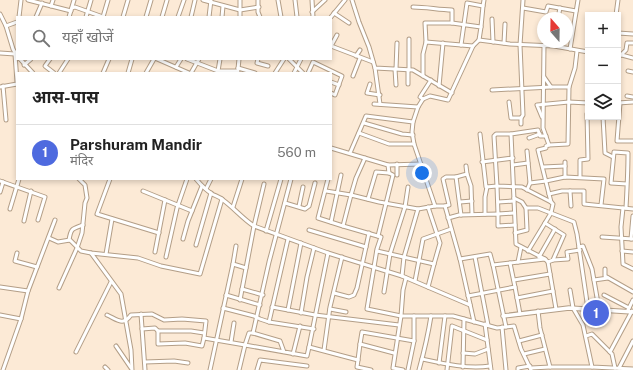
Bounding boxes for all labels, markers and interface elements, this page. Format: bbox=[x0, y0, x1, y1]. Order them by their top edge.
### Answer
north arrow bbox=[537, 12, 573, 48]
map controls bbox=[585, 12, 621, 120]
button: + bbox=[585, 12, 621, 48]
search box bbox=[16, 16, 332, 60]
icon: search bbox=[30, 27, 52, 49]
text: यहाँ खोजें bbox=[62, 28, 113, 45]
button: − bbox=[585, 48, 621, 84]
button: layers bbox=[585, 84, 621, 120]
text: आस-पास bbox=[32, 87, 99, 107]
text: Parshuram Mandir bbox=[70, 136, 202, 153]
text: 1 bbox=[42, 145, 48, 160]
text: 560 m bbox=[277, 145, 316, 160]
text: मंदिर bbox=[70, 153, 93, 168]
your location bbox=[412, 163, 432, 183]
pin: 1 bbox=[583, 298, 609, 328]

